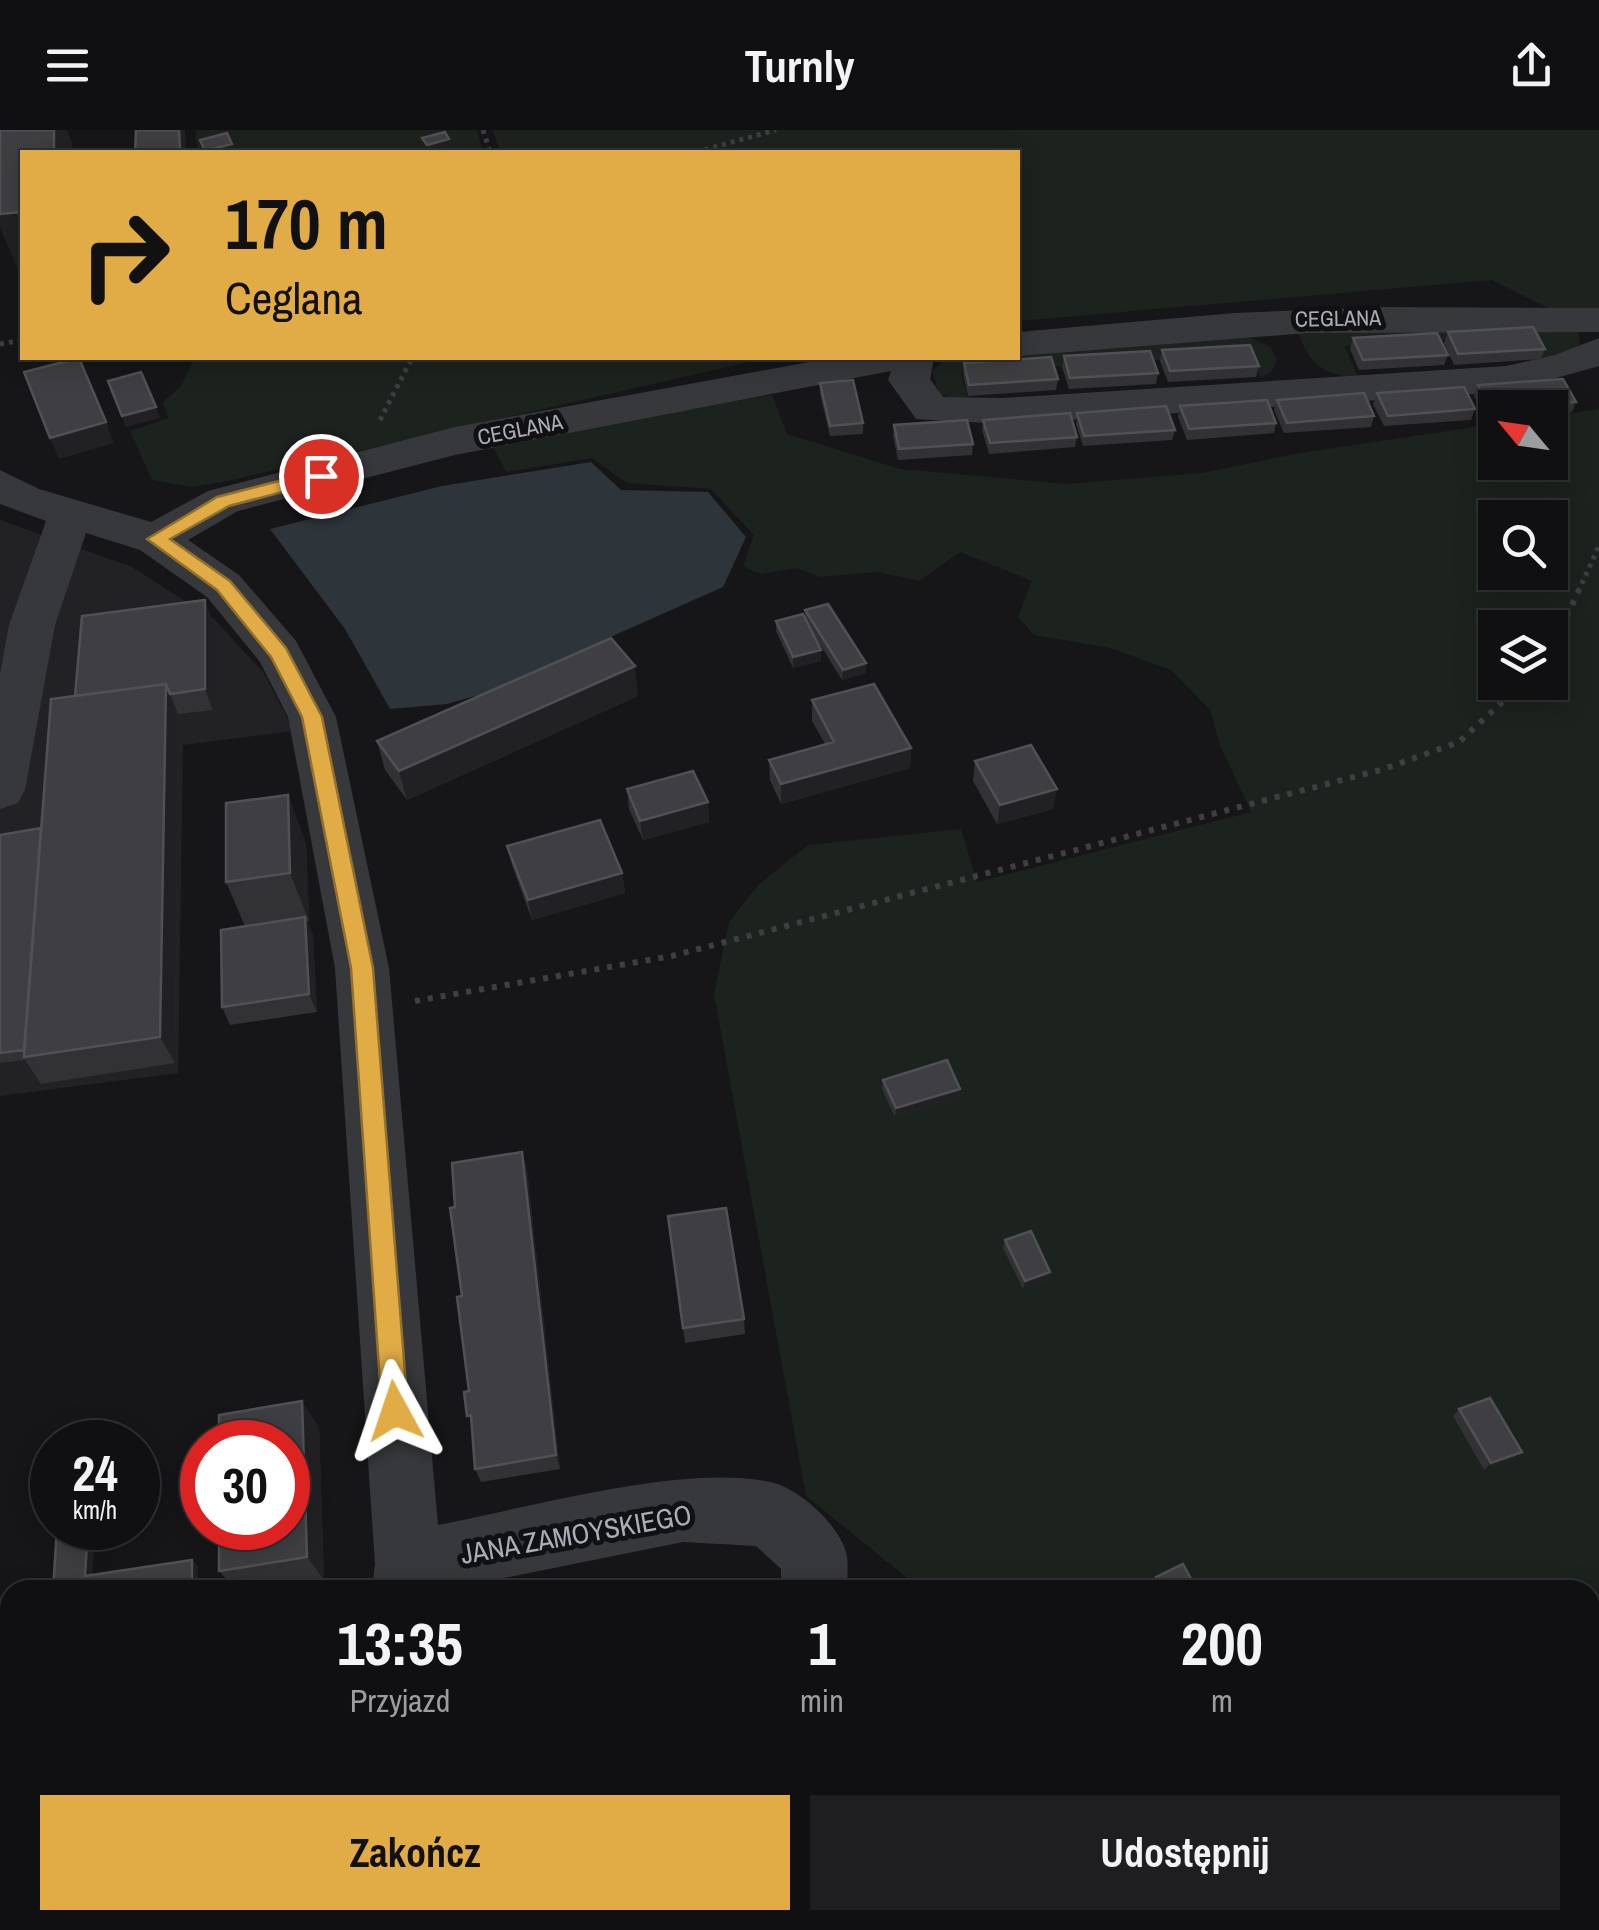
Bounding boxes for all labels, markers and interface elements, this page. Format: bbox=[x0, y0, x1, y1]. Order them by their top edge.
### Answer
text: Turnly bbox=[744, 35, 855, 96]
icon: menu bbox=[40, 38, 95, 93]
icon: share bbox=[1504, 38, 1559, 93]
text: 170 m bbox=[225, 177, 388, 271]
icon: right bbox=[60, 190, 190, 320]
text: Ceglana bbox=[225, 267, 362, 328]
street label: CEGLANA bbox=[1295, 302, 1382, 334]
north arrow bbox=[1478, 390, 1568, 480]
map controls bbox=[1478, 390, 1568, 700]
street label: CEGLANA bbox=[475, 406, 566, 452]
pin bbox=[279, 434, 364, 519]
icon: arrive bbox=[294, 449, 349, 504]
button: search bbox=[1478, 500, 1568, 590]
button: layers bbox=[1478, 610, 1568, 700]
position arrow bbox=[343, 1359, 447, 1463]
speed limit sign: 30 bbox=[180, 1420, 310, 1550]
text: 24 bbox=[72, 1439, 118, 1507]
text: km/h bbox=[73, 1493, 117, 1527]
street label: JANA ZAMOYSKIEGO bbox=[458, 1495, 694, 1573]
text: 13:35 bbox=[337, 1603, 463, 1684]
text: 1 bbox=[808, 1603, 836, 1684]
text: 200 bbox=[1181, 1603, 1263, 1684]
text: Przyjazd bbox=[350, 1679, 450, 1722]
text: min bbox=[800, 1679, 844, 1722]
text: m bbox=[1211, 1679, 1233, 1722]
button: Zakończ bbox=[40, 1795, 790, 1910]
button: Udostępnij bbox=[810, 1795, 1560, 1910]

